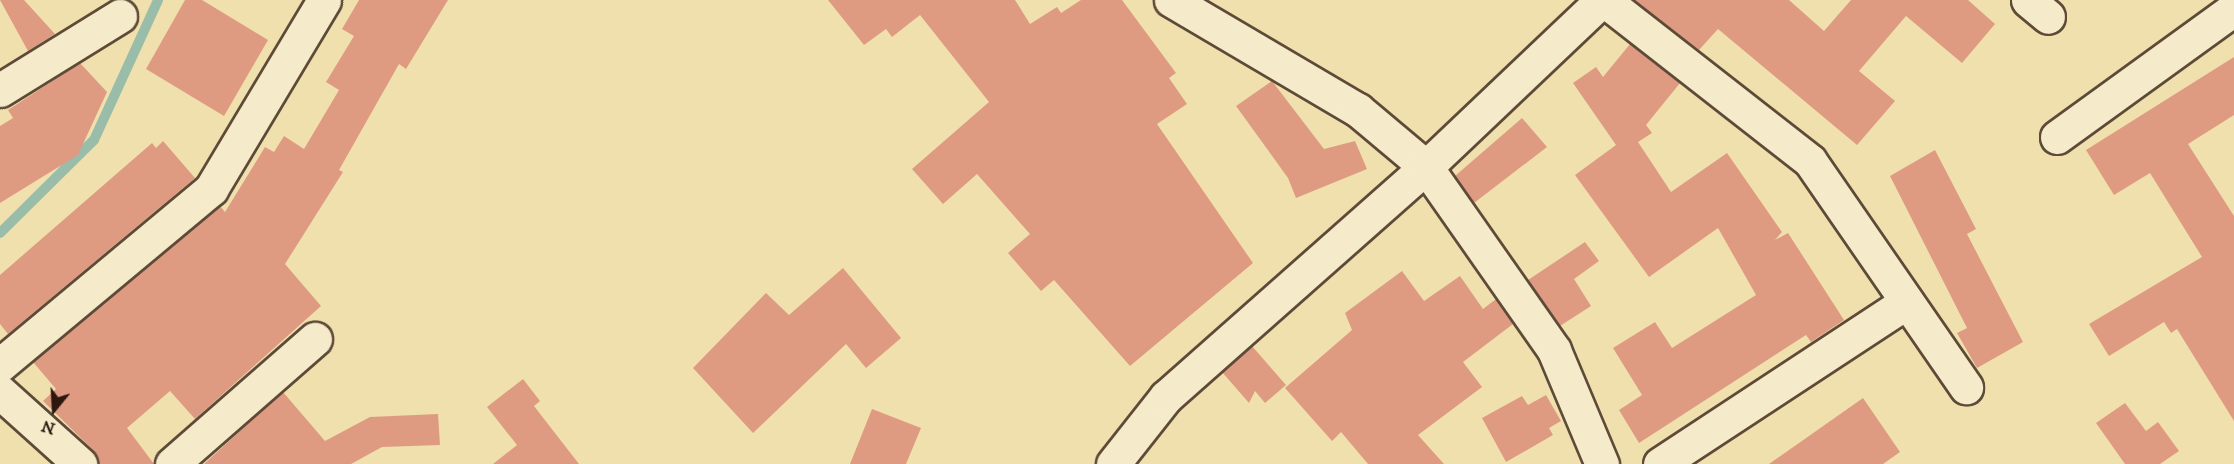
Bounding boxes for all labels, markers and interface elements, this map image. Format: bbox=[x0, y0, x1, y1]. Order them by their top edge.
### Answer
north arrow bbox=[24, 380, 84, 440]
text: N bbox=[39, 416, 58, 439]

